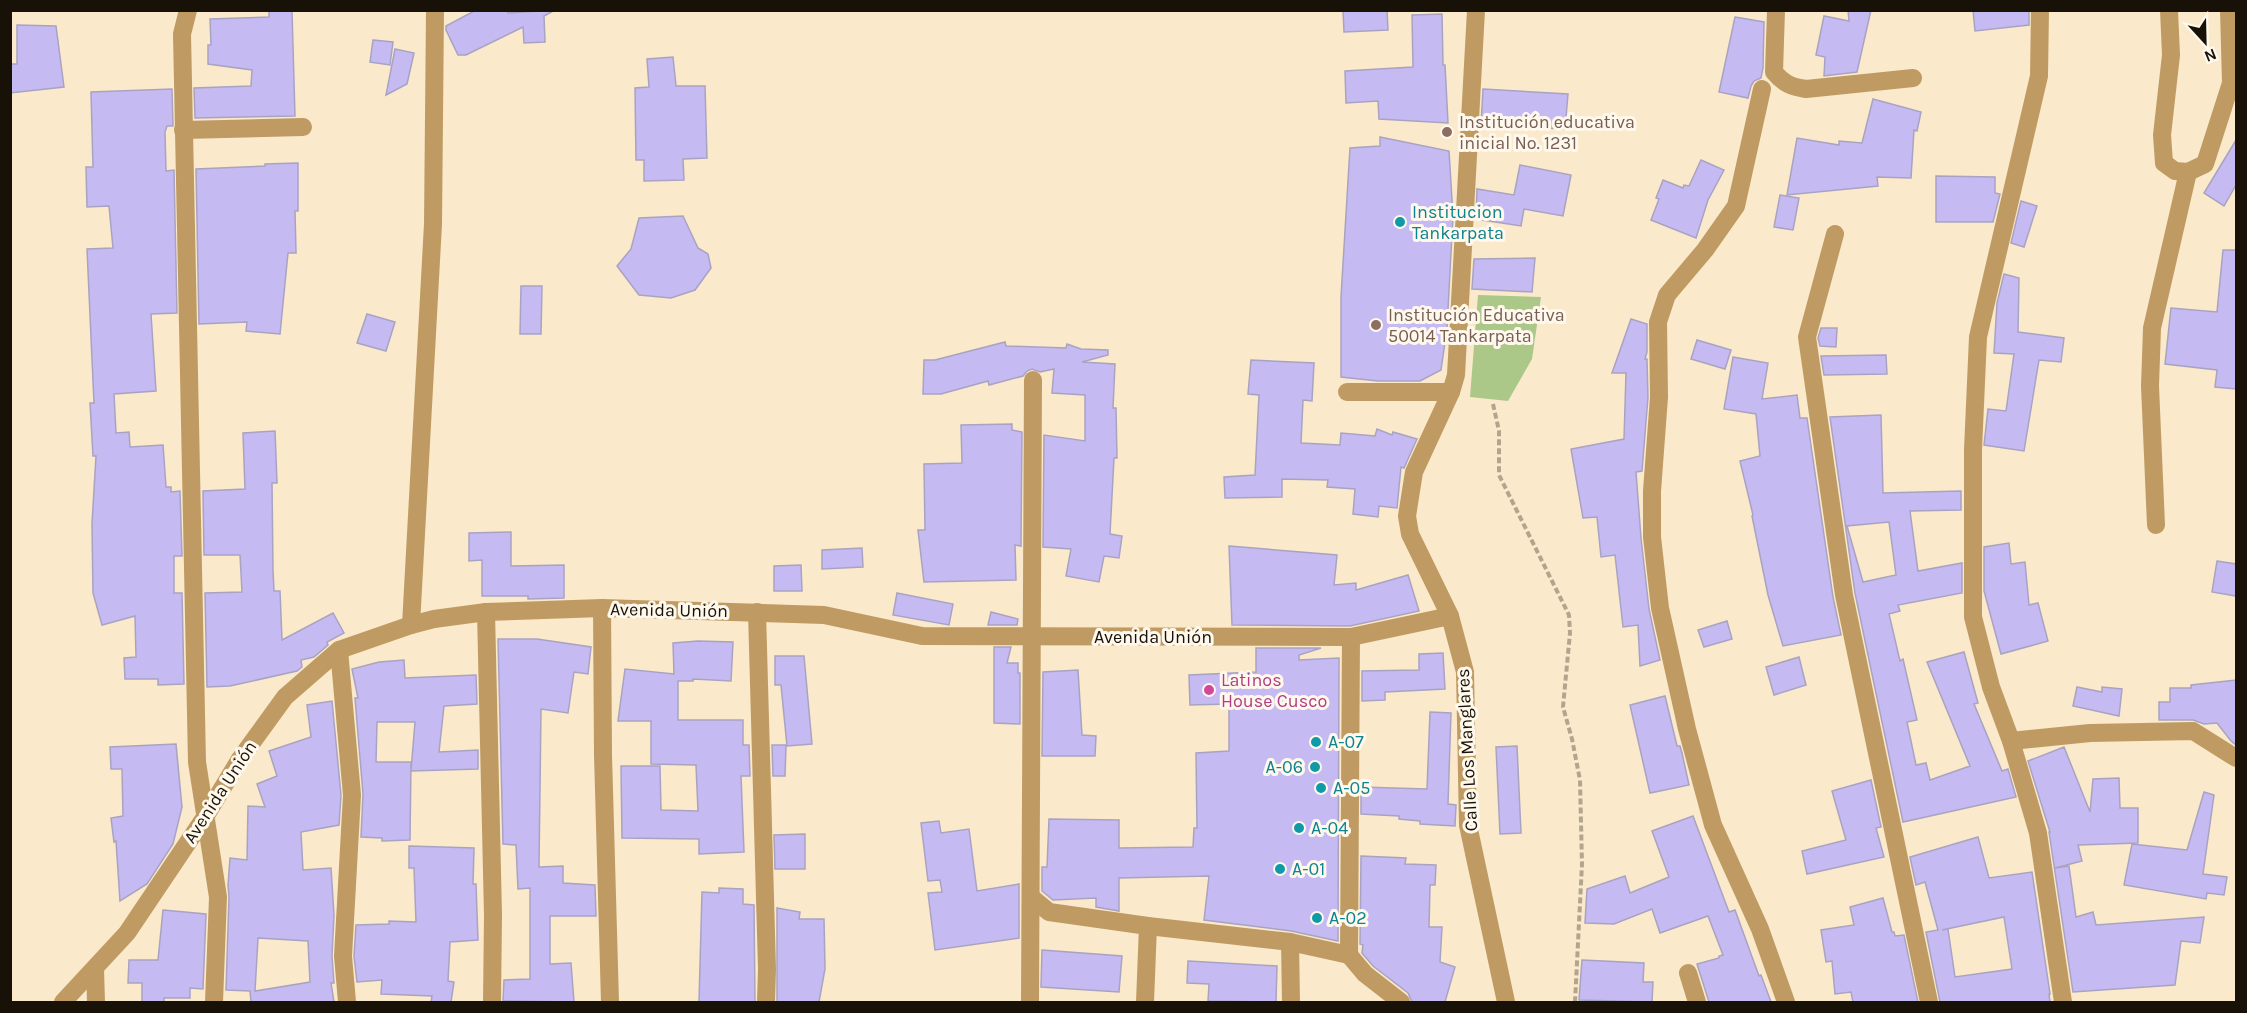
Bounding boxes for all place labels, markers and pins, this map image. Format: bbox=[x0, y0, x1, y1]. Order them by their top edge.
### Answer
place label: Institución educativa inicial No. 1231 bbox=[1459, 111, 1635, 154]
marker: Institución educativa inicial No. 1231 bbox=[1440, 125, 1454, 139]
place label: Institucion Tankarpata bbox=[1412, 201, 1504, 244]
marker: Institucion Tankarpata bbox=[1393, 215, 1407, 229]
place label: Institución Educativa 50014 Tankarpata bbox=[1388, 304, 1565, 347]
marker: Institución Educativa 50014 Tankarpata bbox=[1369, 318, 1383, 332]
place label: Latinos House Cusco bbox=[1221, 669, 1327, 712]
marker: Latinos House Cusco bbox=[1202, 683, 1216, 697]
place label: A-07 bbox=[1328, 731, 1364, 753]
marker: A-07 bbox=[1309, 735, 1323, 749]
place label: A-06 bbox=[1265, 756, 1303, 778]
marker: A-06 bbox=[1308, 760, 1322, 774]
place label: A-05 bbox=[1333, 777, 1370, 799]
marker: A-05 bbox=[1314, 781, 1328, 795]
place label: A-04 bbox=[1311, 817, 1348, 839]
marker: A-04 bbox=[1292, 821, 1306, 835]
place label: A-01 bbox=[1292, 858, 1325, 880]
marker: A-01 bbox=[1273, 862, 1287, 876]
place label: A-02 bbox=[1329, 907, 1367, 929]
marker: A-02 bbox=[1310, 911, 1324, 925]

